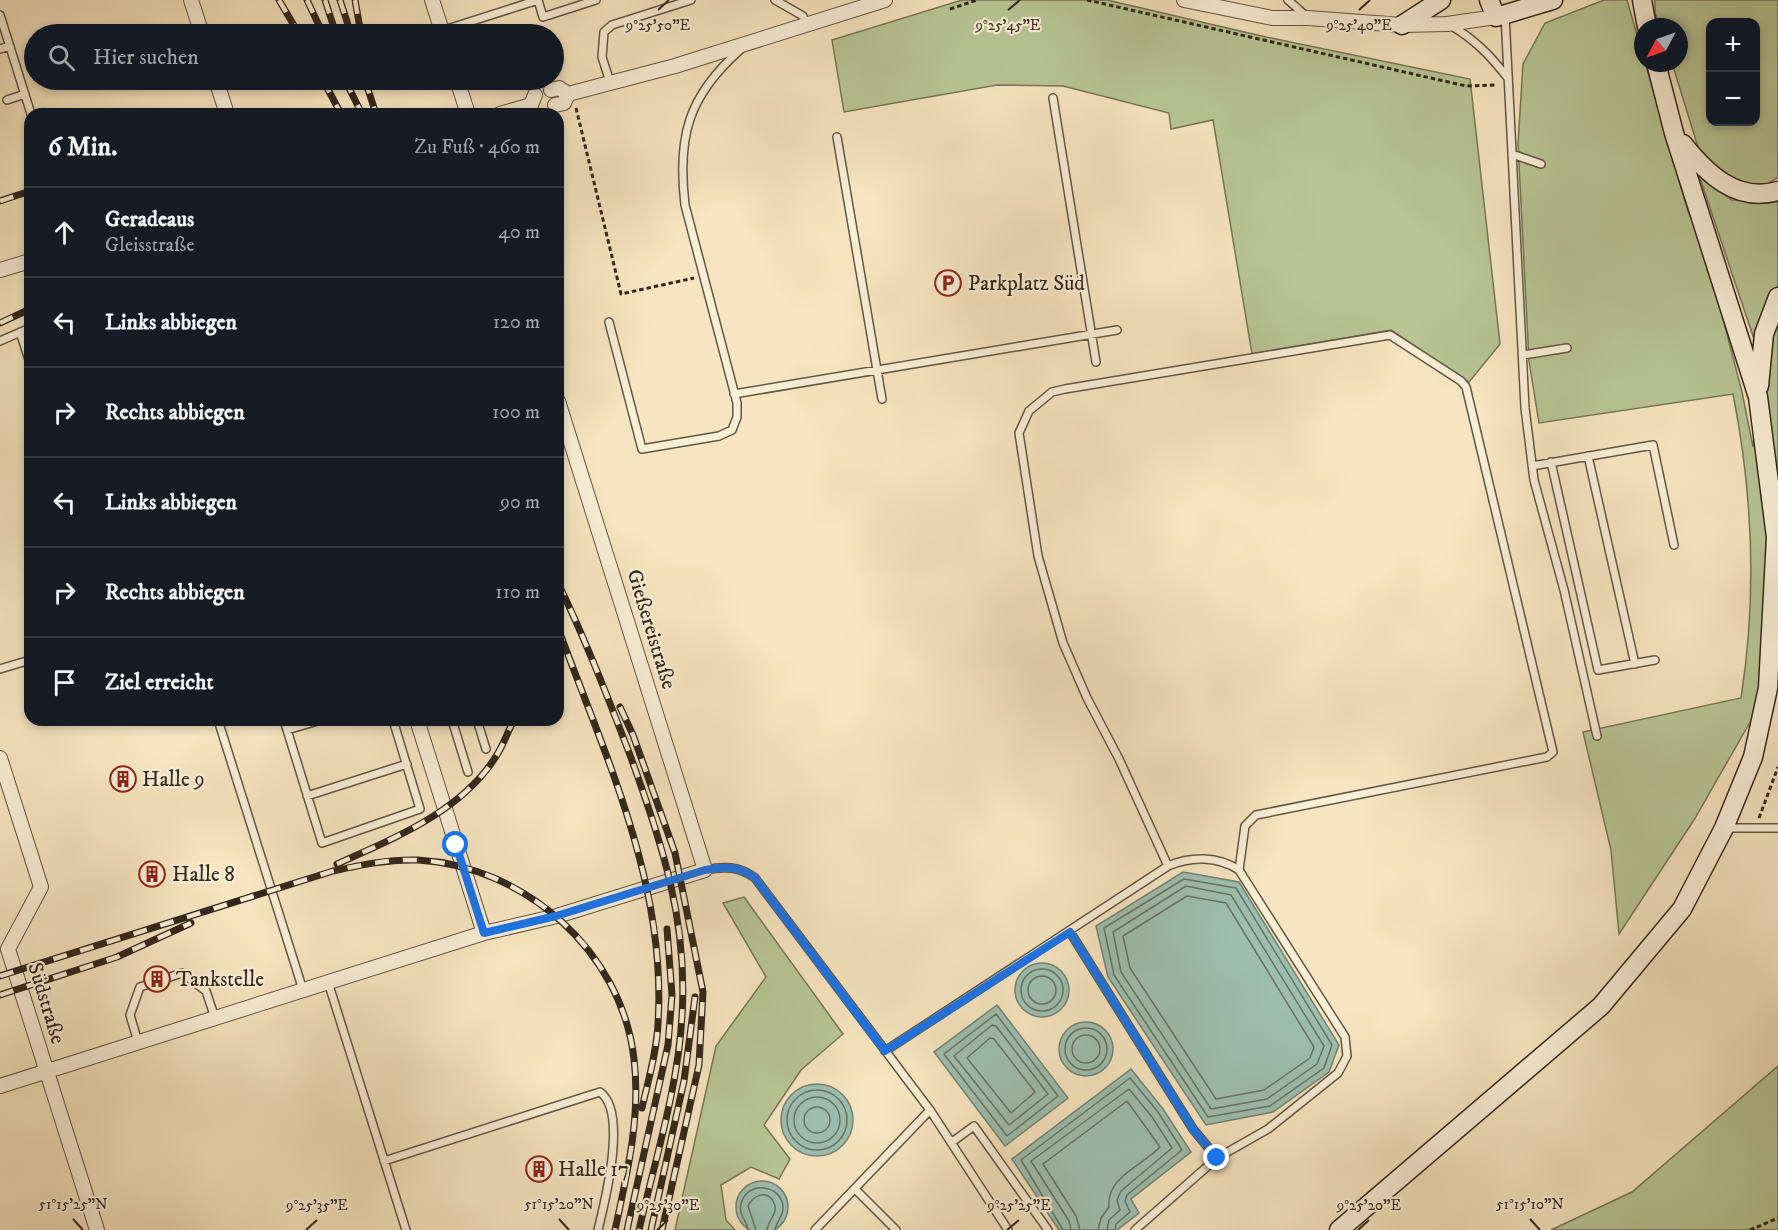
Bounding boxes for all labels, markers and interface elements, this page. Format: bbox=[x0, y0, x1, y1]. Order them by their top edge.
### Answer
text: 9°25'50"E bbox=[625, 16, 691, 35]
text: 9°25'45"E bbox=[975, 16, 1041, 35]
text: 9°25'40"E bbox=[1325, 16, 1392, 35]
north arrow bbox=[1634, 18, 1688, 72]
map controls bbox=[1706, 18, 1760, 126]
button: + bbox=[1706, 18, 1760, 72]
search box bbox=[24, 24, 564, 90]
icon: search bbox=[45, 41, 78, 74]
text: Hier suchen bbox=[93, 44, 199, 71]
button: − bbox=[1706, 72, 1760, 126]
text: 6 Min. bbox=[48, 131, 117, 164]
text: Zu Fuß · 460 m bbox=[414, 135, 540, 160]
text: Geradeaus bbox=[105, 206, 194, 233]
icon: ahead bbox=[48, 216, 81, 249]
text: 40 m bbox=[498, 220, 540, 245]
text: Gleisstraße bbox=[105, 233, 194, 258]
parking icon: Parkplatz Süd bbox=[933, 268, 963, 298]
place label: Parkplatz Süd bbox=[968, 271, 1085, 297]
icon: left bbox=[48, 306, 81, 339]
text: Links abbiegen bbox=[105, 309, 237, 336]
text: 120 m bbox=[493, 310, 540, 335]
icon: right bbox=[48, 396, 81, 429]
text: Rechts abbiegen bbox=[105, 399, 245, 426]
text: 100 m bbox=[492, 400, 540, 425]
icon: left bbox=[48, 486, 81, 519]
text: Links abbiegen bbox=[105, 489, 237, 516]
text: 90 m bbox=[500, 490, 540, 515]
street label: Gießereistraße bbox=[620, 566, 682, 693]
icon: right bbox=[48, 576, 81, 609]
text: Rechts abbiegen bbox=[105, 579, 245, 606]
text: 110 m bbox=[495, 580, 540, 605]
icon: arrive bbox=[48, 666, 81, 699]
text: Ziel erreicht bbox=[105, 669, 213, 696]
building icon: Halle 9 bbox=[108, 764, 138, 794]
place label: Halle 9 bbox=[142, 767, 205, 793]
route start bbox=[442, 831, 468, 857]
building icon: Halle 8 bbox=[137, 859, 167, 889]
place label: Halle 8 bbox=[172, 862, 235, 888]
street label: Südstraße bbox=[21, 960, 71, 1047]
building icon: Tankstelle bbox=[142, 964, 172, 994]
place label: Tankstelle bbox=[176, 967, 264, 993]
route end bbox=[1203, 1144, 1229, 1170]
building icon: Halle 17 bbox=[524, 1154, 554, 1184]
place label: Halle 17 bbox=[558, 1157, 629, 1183]
text: 51°15'25"N bbox=[39, 1195, 107, 1214]
text: 51°15'20"N bbox=[524, 1195, 594, 1214]
text: 51°15'10"N bbox=[1496, 1195, 1564, 1214]
text: 9°25'35"E bbox=[285, 1196, 348, 1215]
text: 9°25'30"E bbox=[636, 1196, 700, 1215]
text: 9°25'25"E bbox=[986, 1196, 1051, 1215]
text: 9°25'20"E bbox=[1336, 1196, 1402, 1215]

